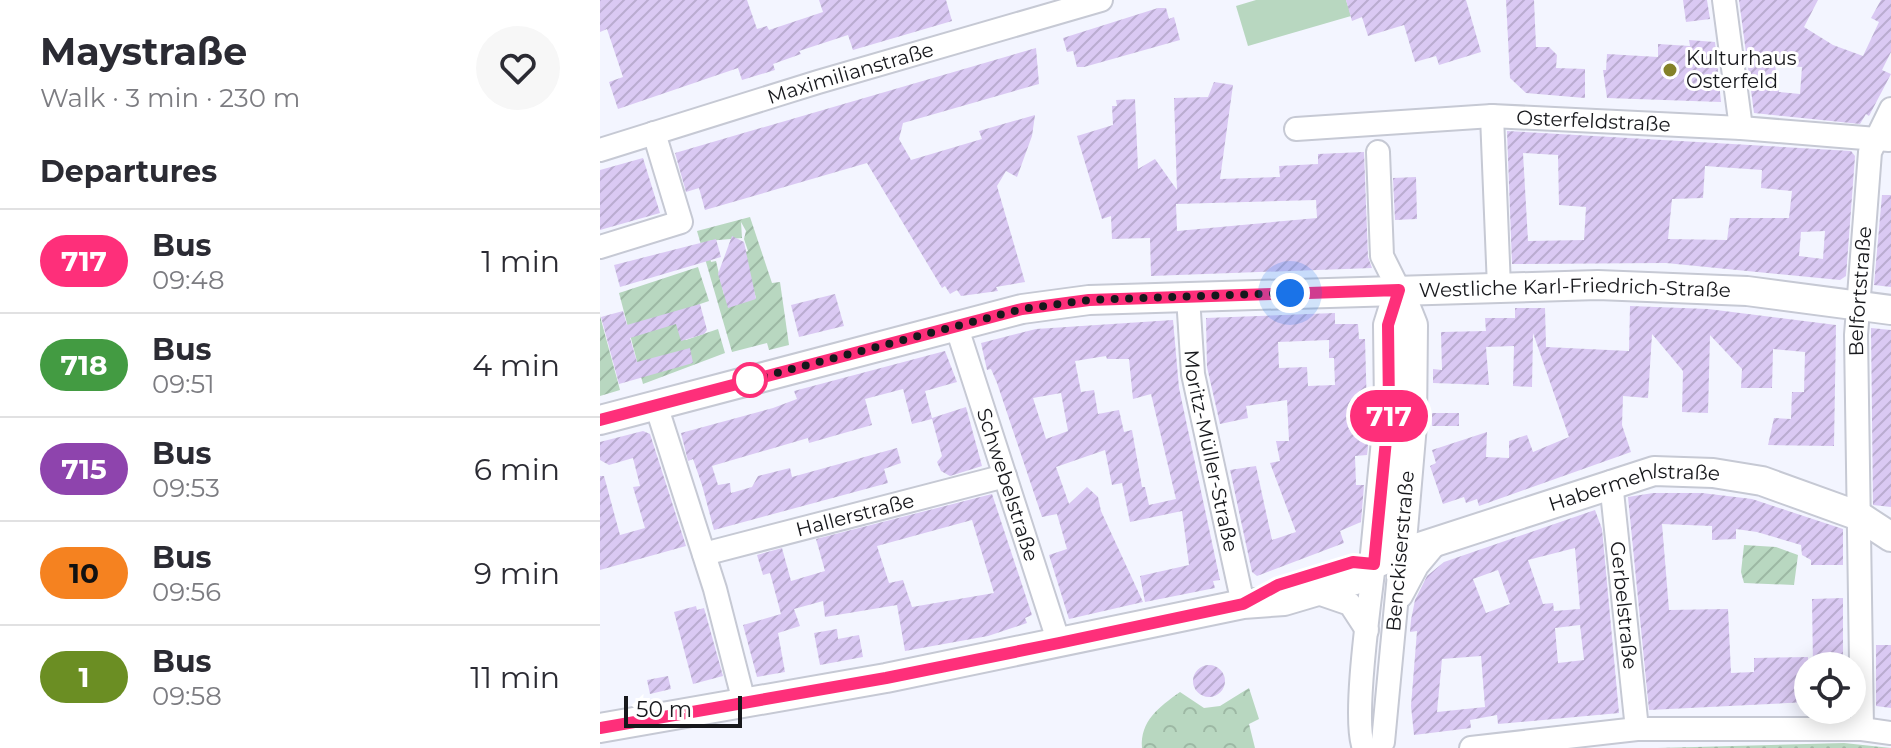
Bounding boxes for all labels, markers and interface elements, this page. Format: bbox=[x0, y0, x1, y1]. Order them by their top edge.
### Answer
button: heart bbox=[476, 26, 560, 110]
text: Maystraße bbox=[40, 28, 247, 75]
street label: Maximilianstraße bbox=[764, 37, 936, 109]
place label: Kulturhaus Osterfeld bbox=[1686, 46, 1797, 93]
marker: Kulturhaus Osterfeld bbox=[1661, 61, 1679, 79]
text: Walk · 3 min · 230 m bbox=[40, 82, 300, 114]
street label: Osterfeldstraße bbox=[1516, 105, 1671, 137]
text: Departures bbox=[40, 153, 217, 190]
street label: Belfortstraße bbox=[1844, 225, 1876, 357]
text: Bus bbox=[152, 227, 212, 264]
text: 1 min bbox=[481, 243, 560, 280]
text: 717 bbox=[61, 244, 107, 278]
text: 09:48 bbox=[152, 264, 225, 296]
your location bbox=[1270, 273, 1310, 313]
street label: Westliche Karl-Friedrich-Straße bbox=[1419, 273, 1731, 302]
text: Bus bbox=[152, 331, 212, 368]
text: 4 min bbox=[472, 347, 560, 384]
text: 718 bbox=[60, 348, 108, 382]
street label: Moritz-Müller-Straße bbox=[1179, 349, 1243, 554]
unlabelled marker bbox=[733, 363, 767, 397]
text: 09:51 bbox=[152, 368, 215, 400]
line badge: 717 bbox=[1343, 390, 1435, 442]
text: 717 bbox=[1366, 399, 1412, 433]
street label: Schwebelstraße bbox=[972, 405, 1044, 564]
text: Bus bbox=[152, 435, 212, 472]
text: 6 min bbox=[474, 451, 560, 488]
text: 715 bbox=[61, 452, 107, 486]
street label: Habermehlstraße bbox=[1546, 459, 1722, 516]
street label: Benckiserstraße bbox=[1381, 470, 1419, 632]
text: 09:53 bbox=[152, 472, 220, 504]
street label: Hallerstraße bbox=[793, 488, 917, 542]
text: Bus bbox=[152, 539, 212, 576]
street label: Gerbelstraße bbox=[1605, 540, 1643, 671]
text: 9 min bbox=[474, 555, 560, 592]
text: 10 bbox=[69, 556, 99, 590]
text: 09:56 bbox=[152, 576, 221, 608]
text: Bus bbox=[152, 643, 212, 680]
map controls bbox=[1794, 652, 1866, 724]
button: locate bbox=[1794, 652, 1866, 724]
text: 11 min bbox=[470, 659, 560, 696]
text: 1 bbox=[79, 660, 89, 694]
text: 09:58 bbox=[152, 680, 222, 712]
scale bar bbox=[624, 692, 742, 728]
text: 50 m bbox=[636, 696, 692, 723]

